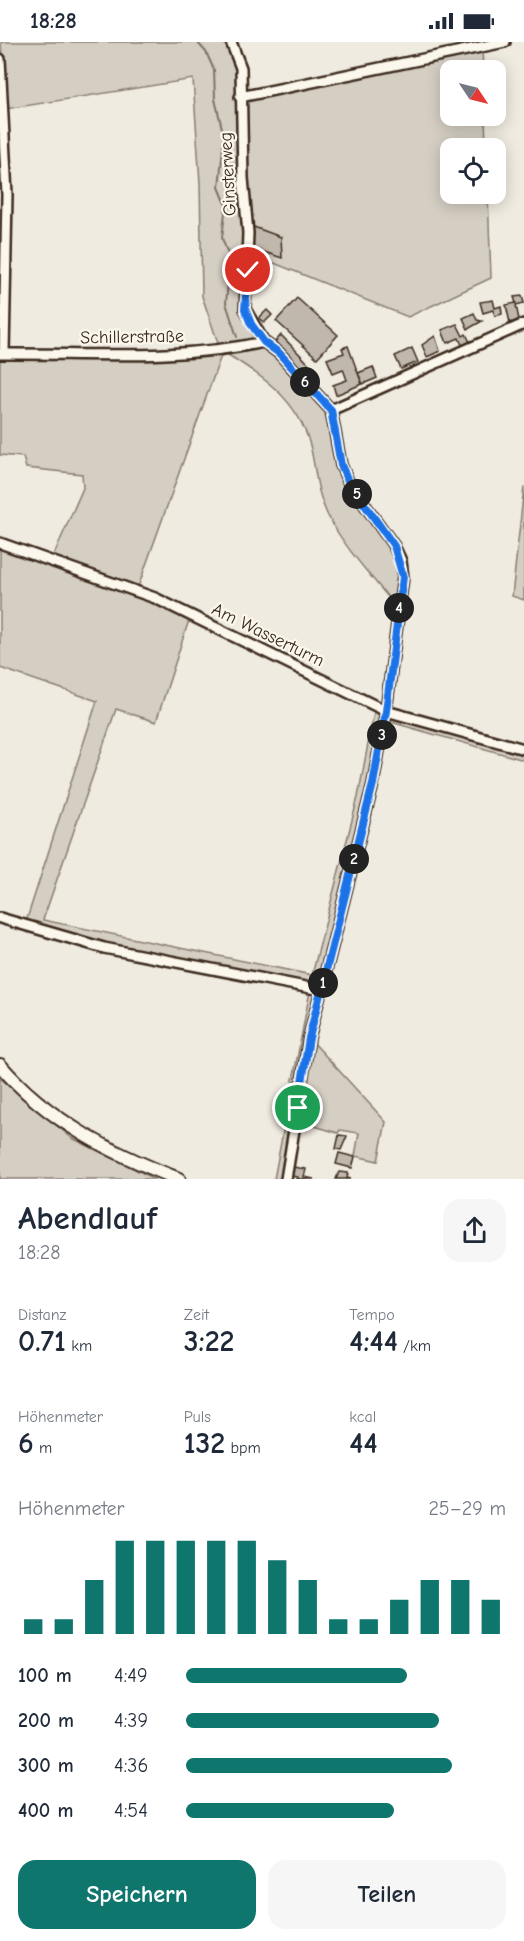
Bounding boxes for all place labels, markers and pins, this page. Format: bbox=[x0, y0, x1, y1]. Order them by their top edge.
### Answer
pin bbox=[222, 244, 273, 295]
pin: 6 bbox=[290, 367, 320, 397]
pin: 5 bbox=[342, 479, 372, 509]
pin: 4 bbox=[384, 593, 414, 623]
pin: 3 bbox=[367, 720, 397, 750]
pin: 2 bbox=[339, 844, 369, 874]
pin: 1 bbox=[308, 968, 338, 998]
pin bbox=[272, 1082, 323, 1133]

